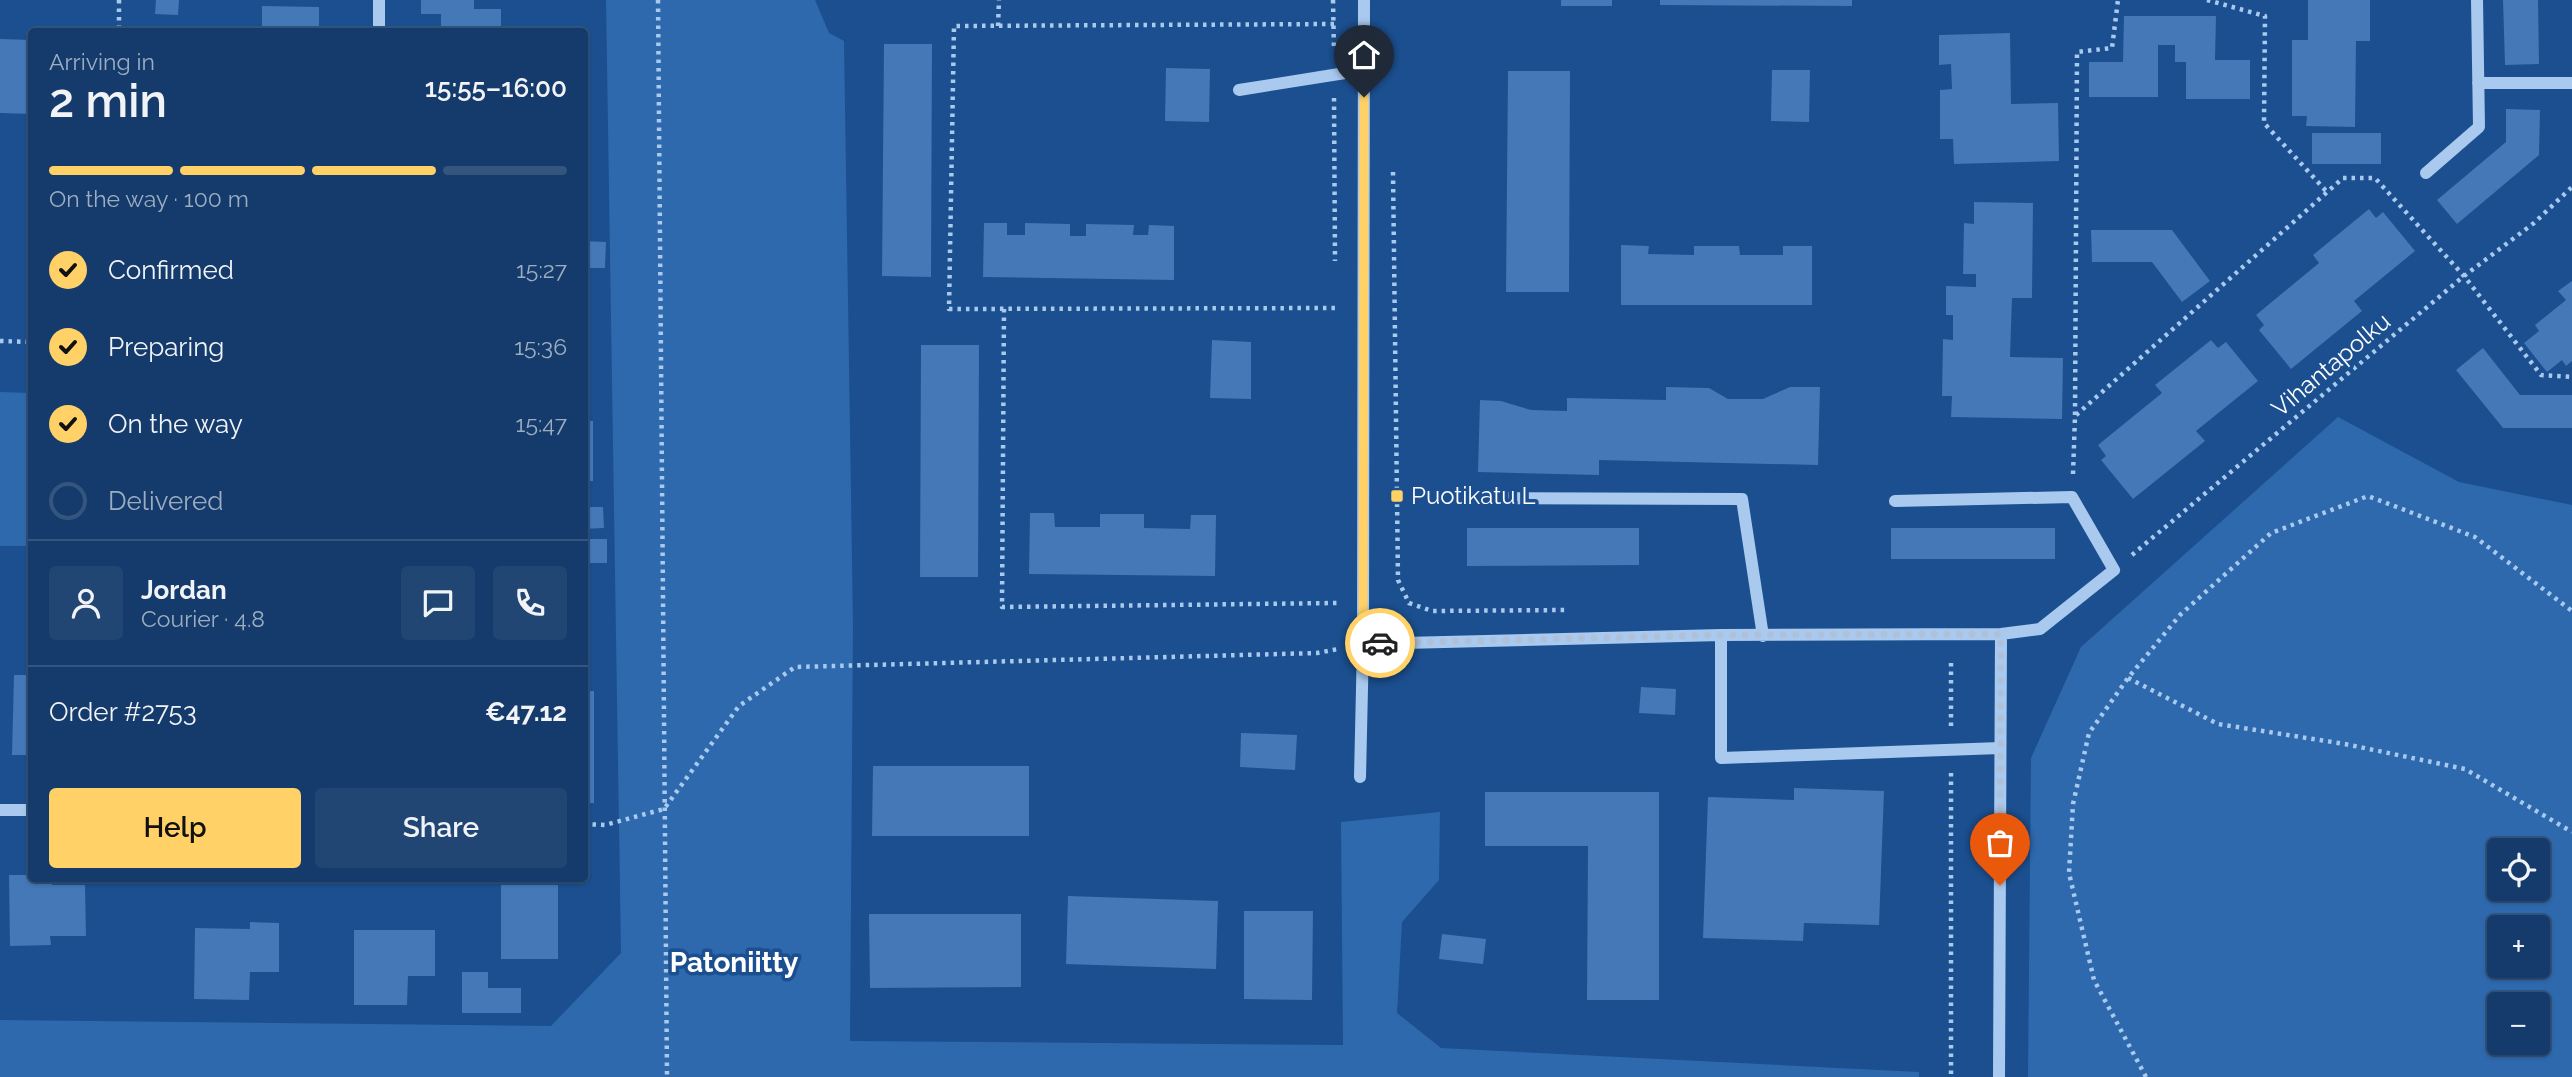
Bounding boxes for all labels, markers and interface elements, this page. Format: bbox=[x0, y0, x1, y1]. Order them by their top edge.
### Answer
pin bbox=[1334, 25, 1394, 97]
icon: home bbox=[1345, 36, 1383, 74]
text: Arriving in bbox=[49, 48, 155, 75]
text: 15:55–16:00 bbox=[425, 73, 567, 103]
text: 2 min bbox=[49, 74, 167, 128]
text: On the way · 100 m bbox=[49, 185, 249, 212]
icon: check bbox=[49, 251, 87, 289]
text: Confirmed bbox=[108, 255, 234, 285]
text: 15:27 bbox=[516, 256, 567, 283]
street label: Vihantapolku bbox=[2265, 307, 2396, 423]
icon: check bbox=[49, 328, 87, 366]
text: Preparing bbox=[108, 332, 224, 362]
text: 15:36 bbox=[514, 333, 567, 360]
icon: check bbox=[49, 405, 87, 443]
text: On the way bbox=[108, 409, 243, 439]
text: 15:47 bbox=[516, 410, 567, 437]
place label: Puotikatu L bbox=[1411, 481, 1536, 510]
text: Delivered bbox=[108, 486, 223, 516]
marker: Puotikatu L bbox=[1389, 488, 1405, 504]
button: person bbox=[49, 566, 123, 640]
button: chat bbox=[401, 566, 475, 640]
button: phone bbox=[493, 566, 567, 640]
text: Jordan bbox=[141, 575, 227, 605]
text: Courier · 4.8 bbox=[141, 605, 265, 632]
courier bbox=[1345, 608, 1415, 678]
icon: car bbox=[1361, 624, 1399, 662]
text: Order #2753 bbox=[49, 697, 197, 727]
text: €47.12 bbox=[485, 697, 567, 727]
button: Help bbox=[49, 788, 301, 868]
button: Share bbox=[315, 788, 567, 868]
pin bbox=[1970, 813, 2030, 885]
icon: bag bbox=[1981, 824, 2019, 862]
map controls bbox=[2487, 838, 2550, 1055]
button: locate bbox=[2487, 838, 2550, 901]
button: + bbox=[2487, 915, 2550, 978]
district label: Patoniitty bbox=[670, 946, 799, 979]
button: − bbox=[2487, 992, 2550, 1055]

